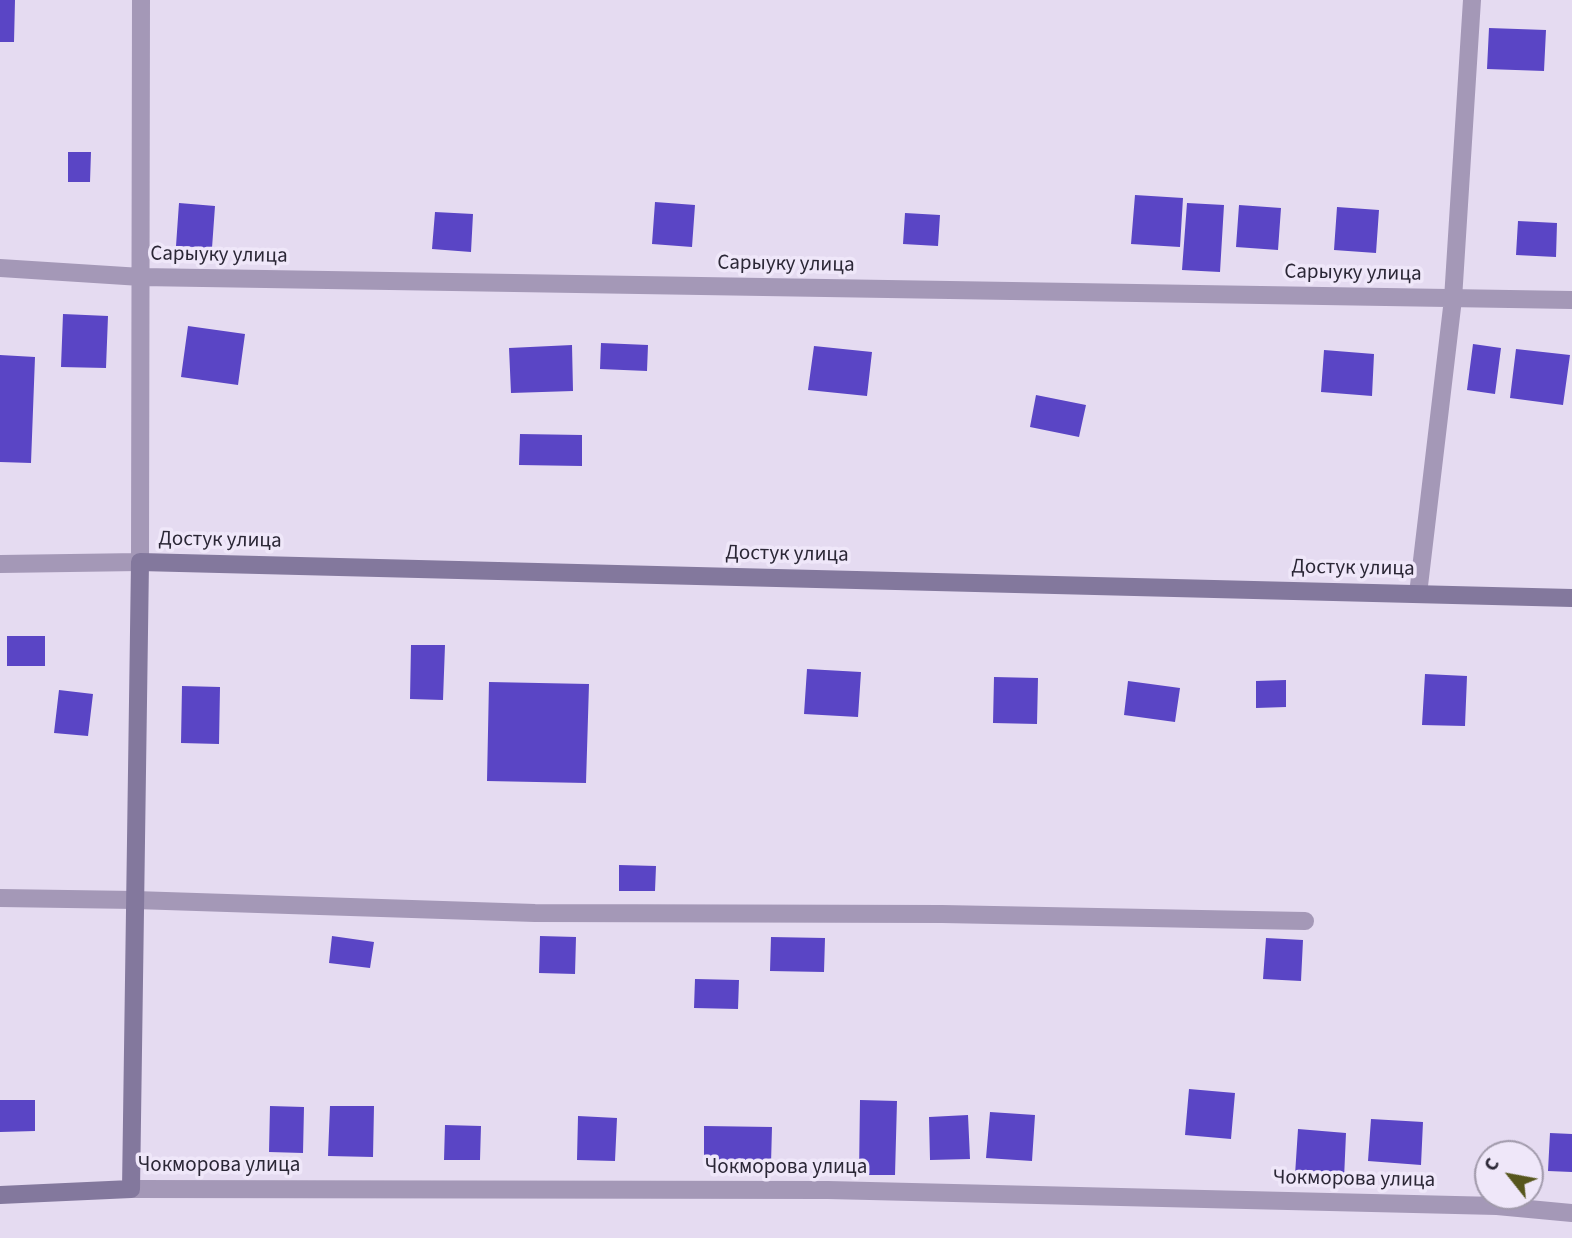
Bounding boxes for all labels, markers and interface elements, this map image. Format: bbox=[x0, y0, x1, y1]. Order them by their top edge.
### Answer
street label: Сарыуку улица bbox=[150, 242, 288, 270]
street label: Сарыуку улица bbox=[717, 251, 855, 279]
street label: Сарыуку улица bbox=[1284, 260, 1422, 288]
street label: Достук улица bbox=[158, 527, 282, 555]
street label: Достук улица bbox=[725, 541, 849, 569]
street label: Достук улица bbox=[1291, 555, 1415, 583]
north arrow bbox=[1474, 1140, 1544, 1210]
street label: Чокморова улица bbox=[138, 1153, 300, 1179]
text: С bbox=[1478, 1153, 1507, 1177]
street label: Чокморова улица bbox=[705, 1155, 867, 1181]
street label: Чокморова улица bbox=[1273, 1166, 1435, 1194]

